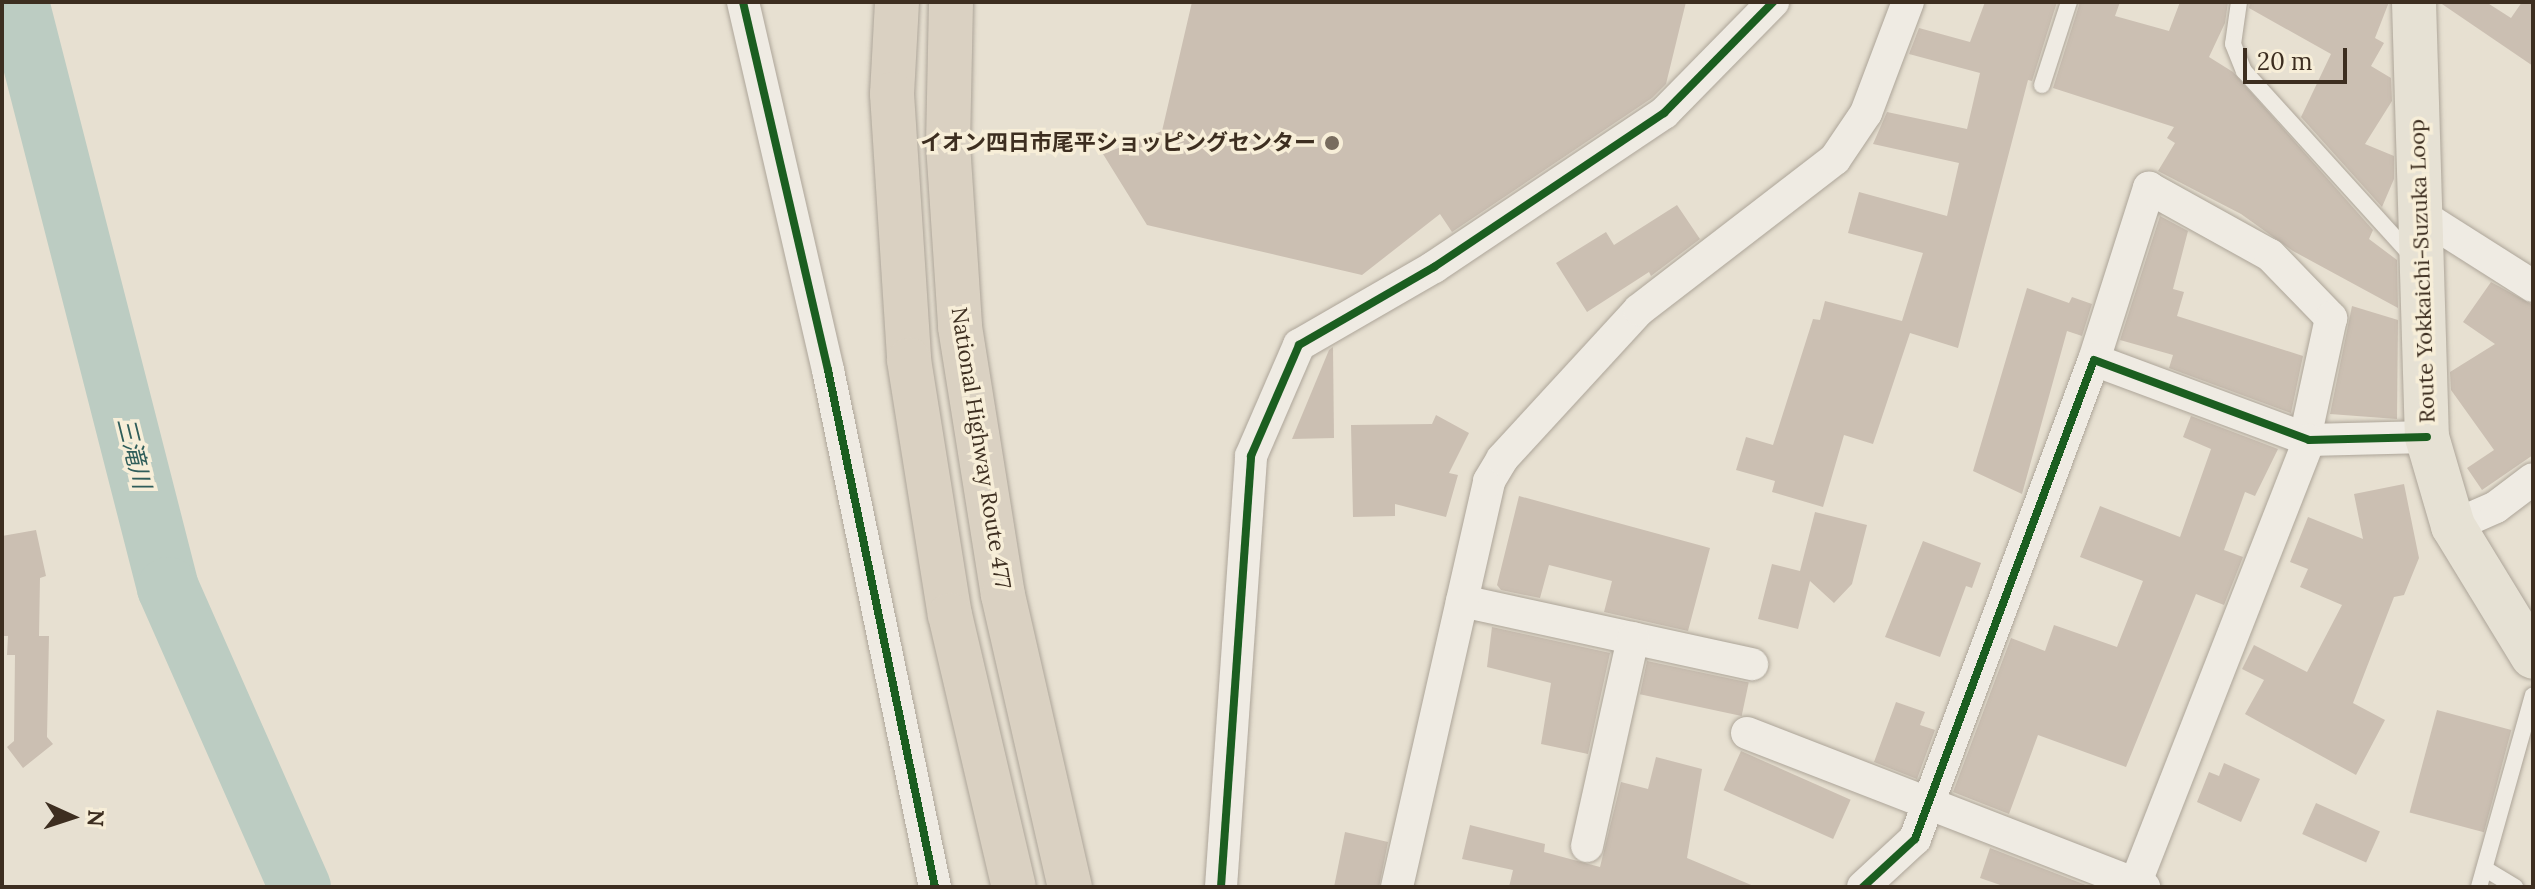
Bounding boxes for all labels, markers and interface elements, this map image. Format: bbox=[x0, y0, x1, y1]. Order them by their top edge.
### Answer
scale bar bbox=[2247, 32, 2351, 82]
text: 20 m bbox=[2257, 46, 2313, 77]
street label: Route Yokkaichi-Suzuka Loop bbox=[2403, 119, 2441, 423]
place label: イオン四日市尾平ショッピングセンター bbox=[920, 130, 1316, 156]
marker: イオン四日市尾平ショッピングセンター bbox=[1323, 134, 1341, 152]
street label: National Highway Route 477 bbox=[946, 305, 1016, 591]
water label: 三滝川 bbox=[111, 415, 157, 491]
north arrow bbox=[32, 777, 112, 857]
text: N bbox=[82, 809, 110, 827]

